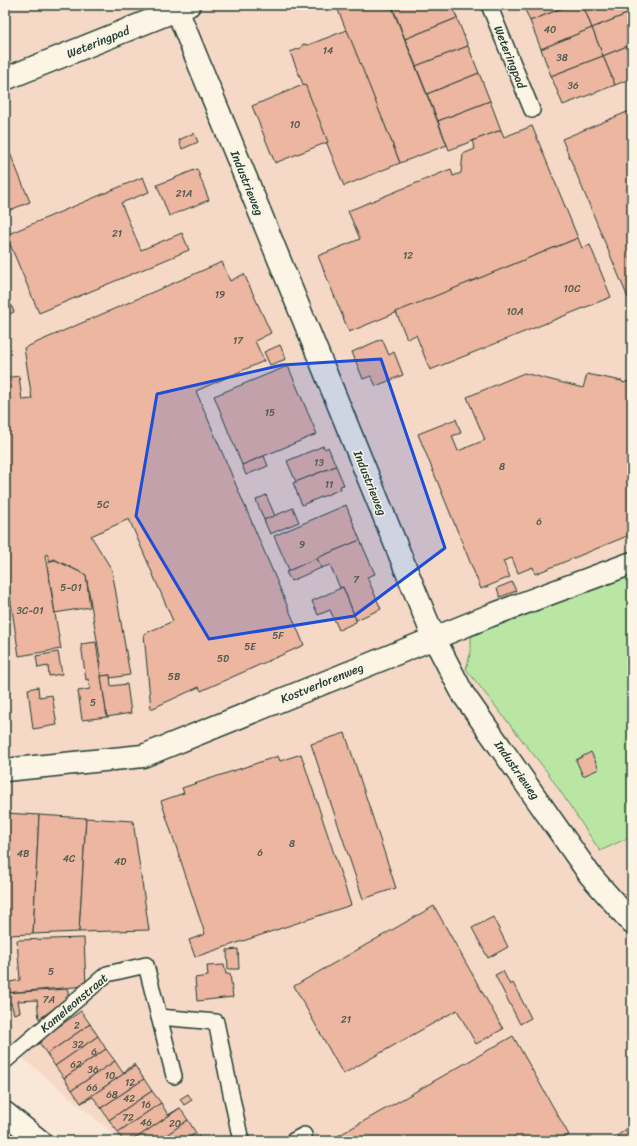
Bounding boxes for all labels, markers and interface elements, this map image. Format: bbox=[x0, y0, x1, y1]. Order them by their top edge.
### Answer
street label: Weteringpad bbox=[63, 19, 133, 65]
house number: 40 bbox=[544, 21, 556, 39]
street label: Weteringpad bbox=[487, 22, 533, 92]
house number: 14 bbox=[323, 42, 333, 60]
house number: 38 bbox=[556, 49, 568, 67]
house number: 36 bbox=[567, 77, 579, 95]
house number: 10 bbox=[290, 116, 300, 134]
street label: Industrieweg bbox=[224, 146, 270, 219]
house number: 21A bbox=[176, 185, 192, 203]
house number: 21 bbox=[112, 225, 122, 243]
house number: 12 bbox=[403, 247, 413, 265]
house number: 10C bbox=[564, 280, 581, 298]
house number: 19 bbox=[215, 286, 225, 304]
house number: 10A bbox=[506, 303, 524, 321]
house number: 17 bbox=[233, 332, 244, 350]
house number: 15 bbox=[265, 404, 275, 422]
street label: Industrieweg bbox=[347, 446, 393, 519]
house number: 13 bbox=[314, 454, 324, 472]
house number: 8 bbox=[499, 458, 505, 476]
house number: 11 bbox=[325, 476, 333, 494]
house number: 5C bbox=[97, 496, 110, 514]
house number: 6 bbox=[536, 513, 542, 531]
house number: 9 bbox=[299, 536, 305, 554]
house number: 7 bbox=[353, 571, 360, 589]
house number: 5-01 bbox=[60, 579, 82, 597]
house number: 3C-01 bbox=[17, 602, 43, 620]
house number: 5F bbox=[272, 627, 284, 645]
house number: 5E bbox=[244, 638, 257, 656]
house number: 5D bbox=[217, 650, 229, 668]
street label: Kostverlorenweg bbox=[277, 656, 367, 710]
house number: 5B bbox=[168, 668, 181, 686]
house number: 5 bbox=[90, 694, 96, 712]
street label: Industrieweg bbox=[488, 735, 546, 804]
house number: 8 bbox=[289, 835, 295, 853]
house number: 6 bbox=[257, 844, 263, 862]
house number: 4B bbox=[17, 845, 30, 863]
house number: 4C bbox=[63, 850, 76, 868]
house number: 4D bbox=[114, 853, 126, 871]
house number: 5 bbox=[48, 963, 54, 981]
street label: Kameleonstraat bbox=[35, 968, 113, 1038]
house number: 7A bbox=[43, 991, 55, 1009]
house number: 21 bbox=[341, 1011, 351, 1029]
house number: 2 bbox=[74, 1017, 80, 1035]
house number: 32 bbox=[72, 1036, 84, 1054]
house number: 6 bbox=[91, 1043, 97, 1061]
house number: 62 bbox=[70, 1056, 82, 1074]
house number: 36 bbox=[87, 1061, 99, 1079]
house number: 10 bbox=[105, 1067, 115, 1085]
house number: 12 bbox=[125, 1074, 135, 1092]
house number: 66 bbox=[86, 1079, 98, 1097]
house number: 68 bbox=[106, 1086, 118, 1104]
house number: 42 bbox=[123, 1090, 135, 1108]
house number: 16 bbox=[141, 1096, 151, 1114]
house number: 72 bbox=[122, 1109, 134, 1127]
house number: 46 bbox=[140, 1114, 152, 1132]
house number: 20 bbox=[169, 1115, 181, 1133]

